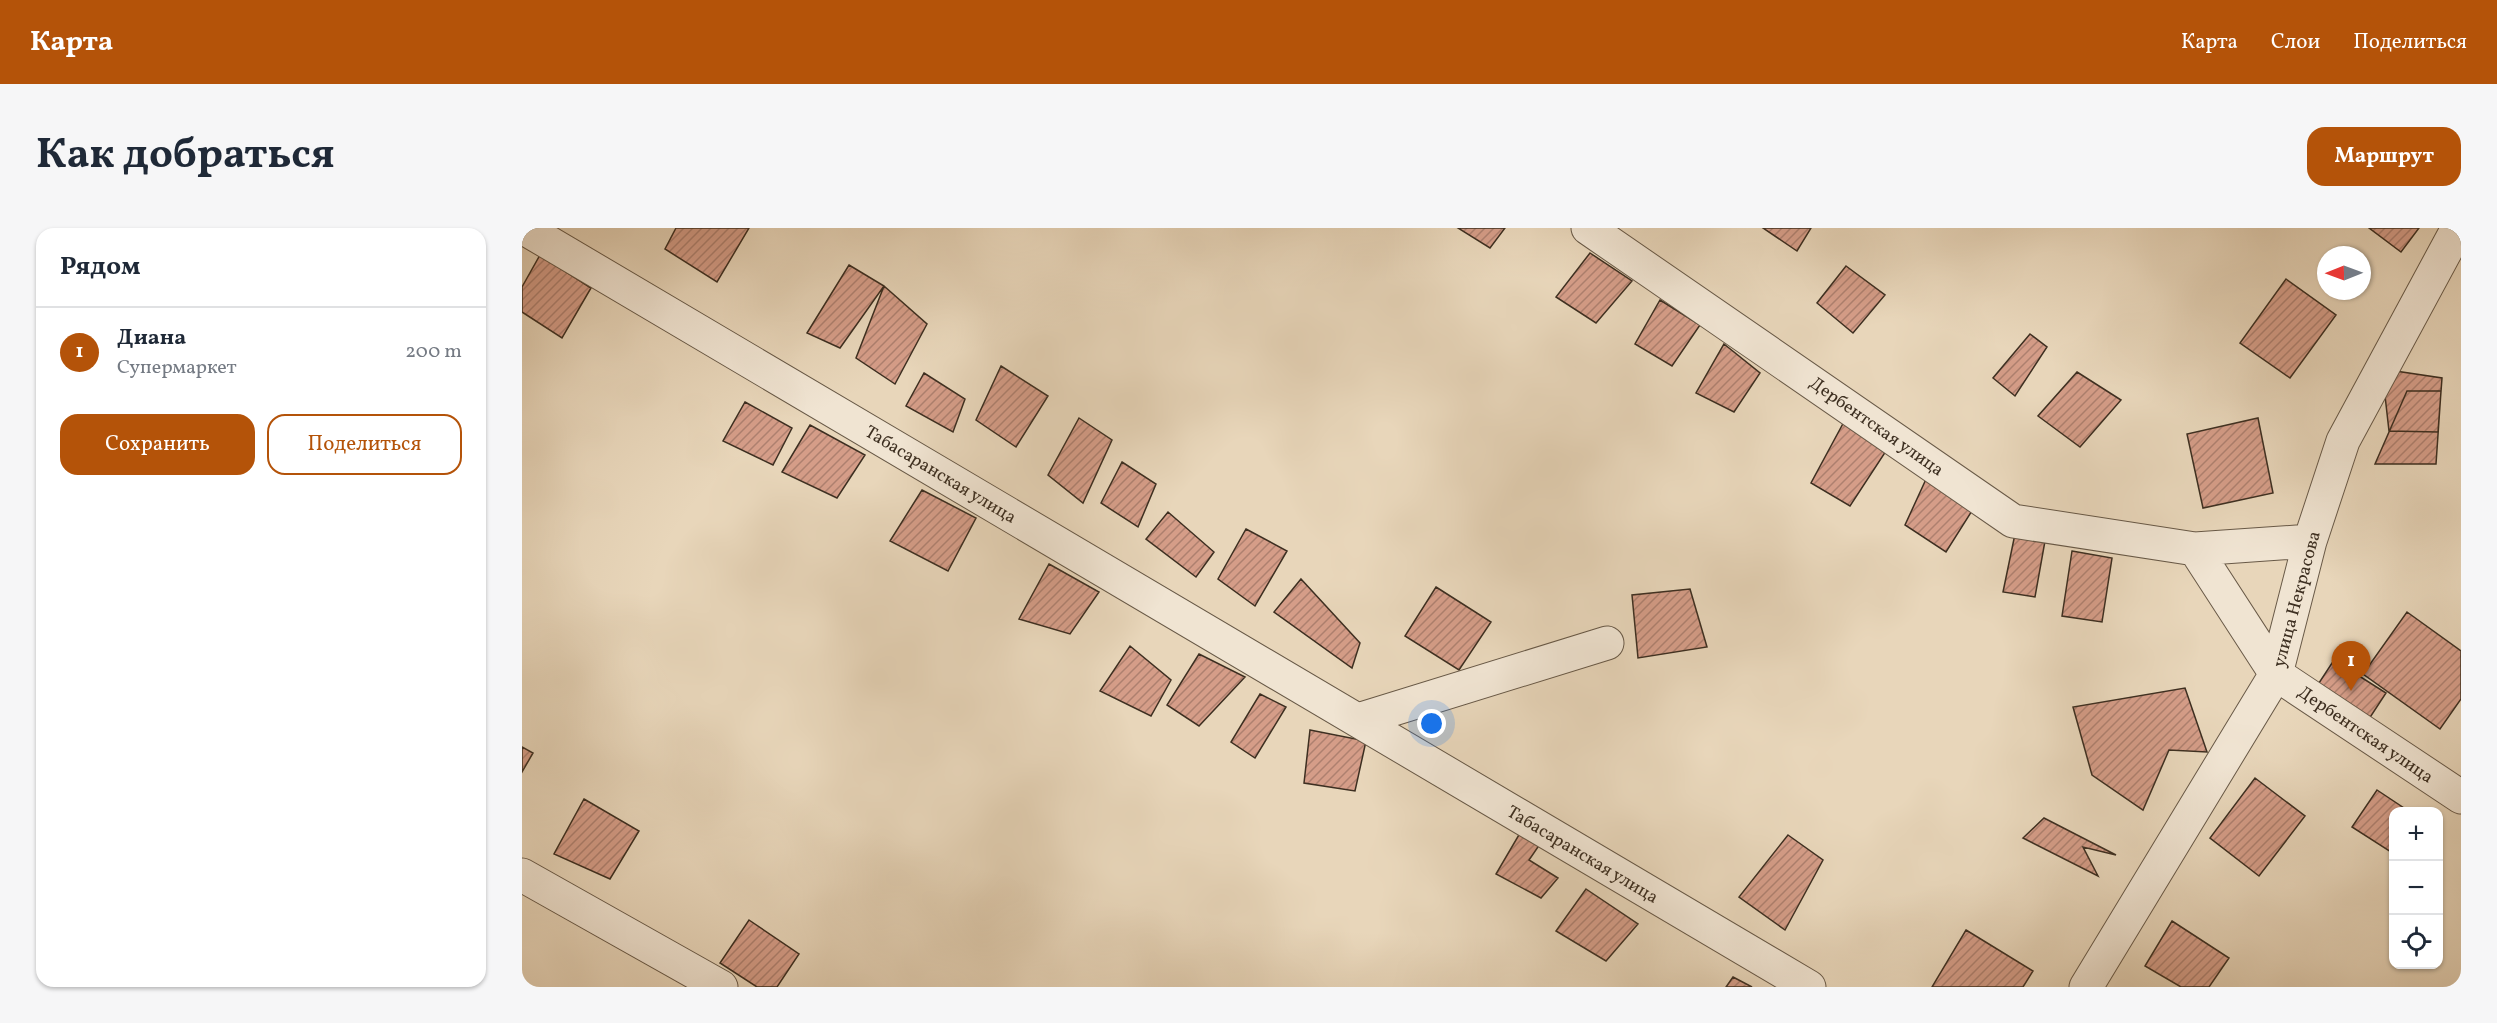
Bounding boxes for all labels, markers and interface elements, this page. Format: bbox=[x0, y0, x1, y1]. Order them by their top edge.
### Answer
text: Карта bbox=[30, 23, 113, 62]
text: Карта bbox=[2181, 28, 2238, 57]
text: Слои bbox=[2271, 28, 2320, 57]
text: Поделиться bbox=[2353, 28, 2467, 57]
text: Как добраться bbox=[36, 127, 335, 186]
button: Маршрут bbox=[2307, 127, 2461, 186]
north arrow bbox=[2317, 246, 2371, 300]
text: Рядом bbox=[60, 249, 140, 285]
text: Диана bbox=[117, 323, 186, 354]
text: 1 bbox=[75, 338, 84, 366]
text: 200 m bbox=[405, 338, 462, 366]
text: Супермаркет bbox=[117, 354, 237, 382]
street label: Дербентская улица bbox=[1804, 371, 1948, 483]
button: Сохранить bbox=[60, 414, 255, 475]
button: Поделиться bbox=[267, 414, 462, 475]
street label: Табасаранская улица bbox=[860, 420, 1021, 531]
street label: улица Некрасова bbox=[2267, 528, 2328, 670]
pin: 1 bbox=[2332, 642, 2370, 691]
street label: Дербентская улица bbox=[2292, 680, 2438, 790]
your location bbox=[1417, 709, 1446, 738]
street label: Табасаранская улица bbox=[1502, 800, 1663, 911]
map controls bbox=[2389, 807, 2443, 969]
button: + bbox=[2389, 807, 2443, 861]
button: − bbox=[2389, 861, 2443, 915]
button: locate bbox=[2389, 915, 2443, 969]

